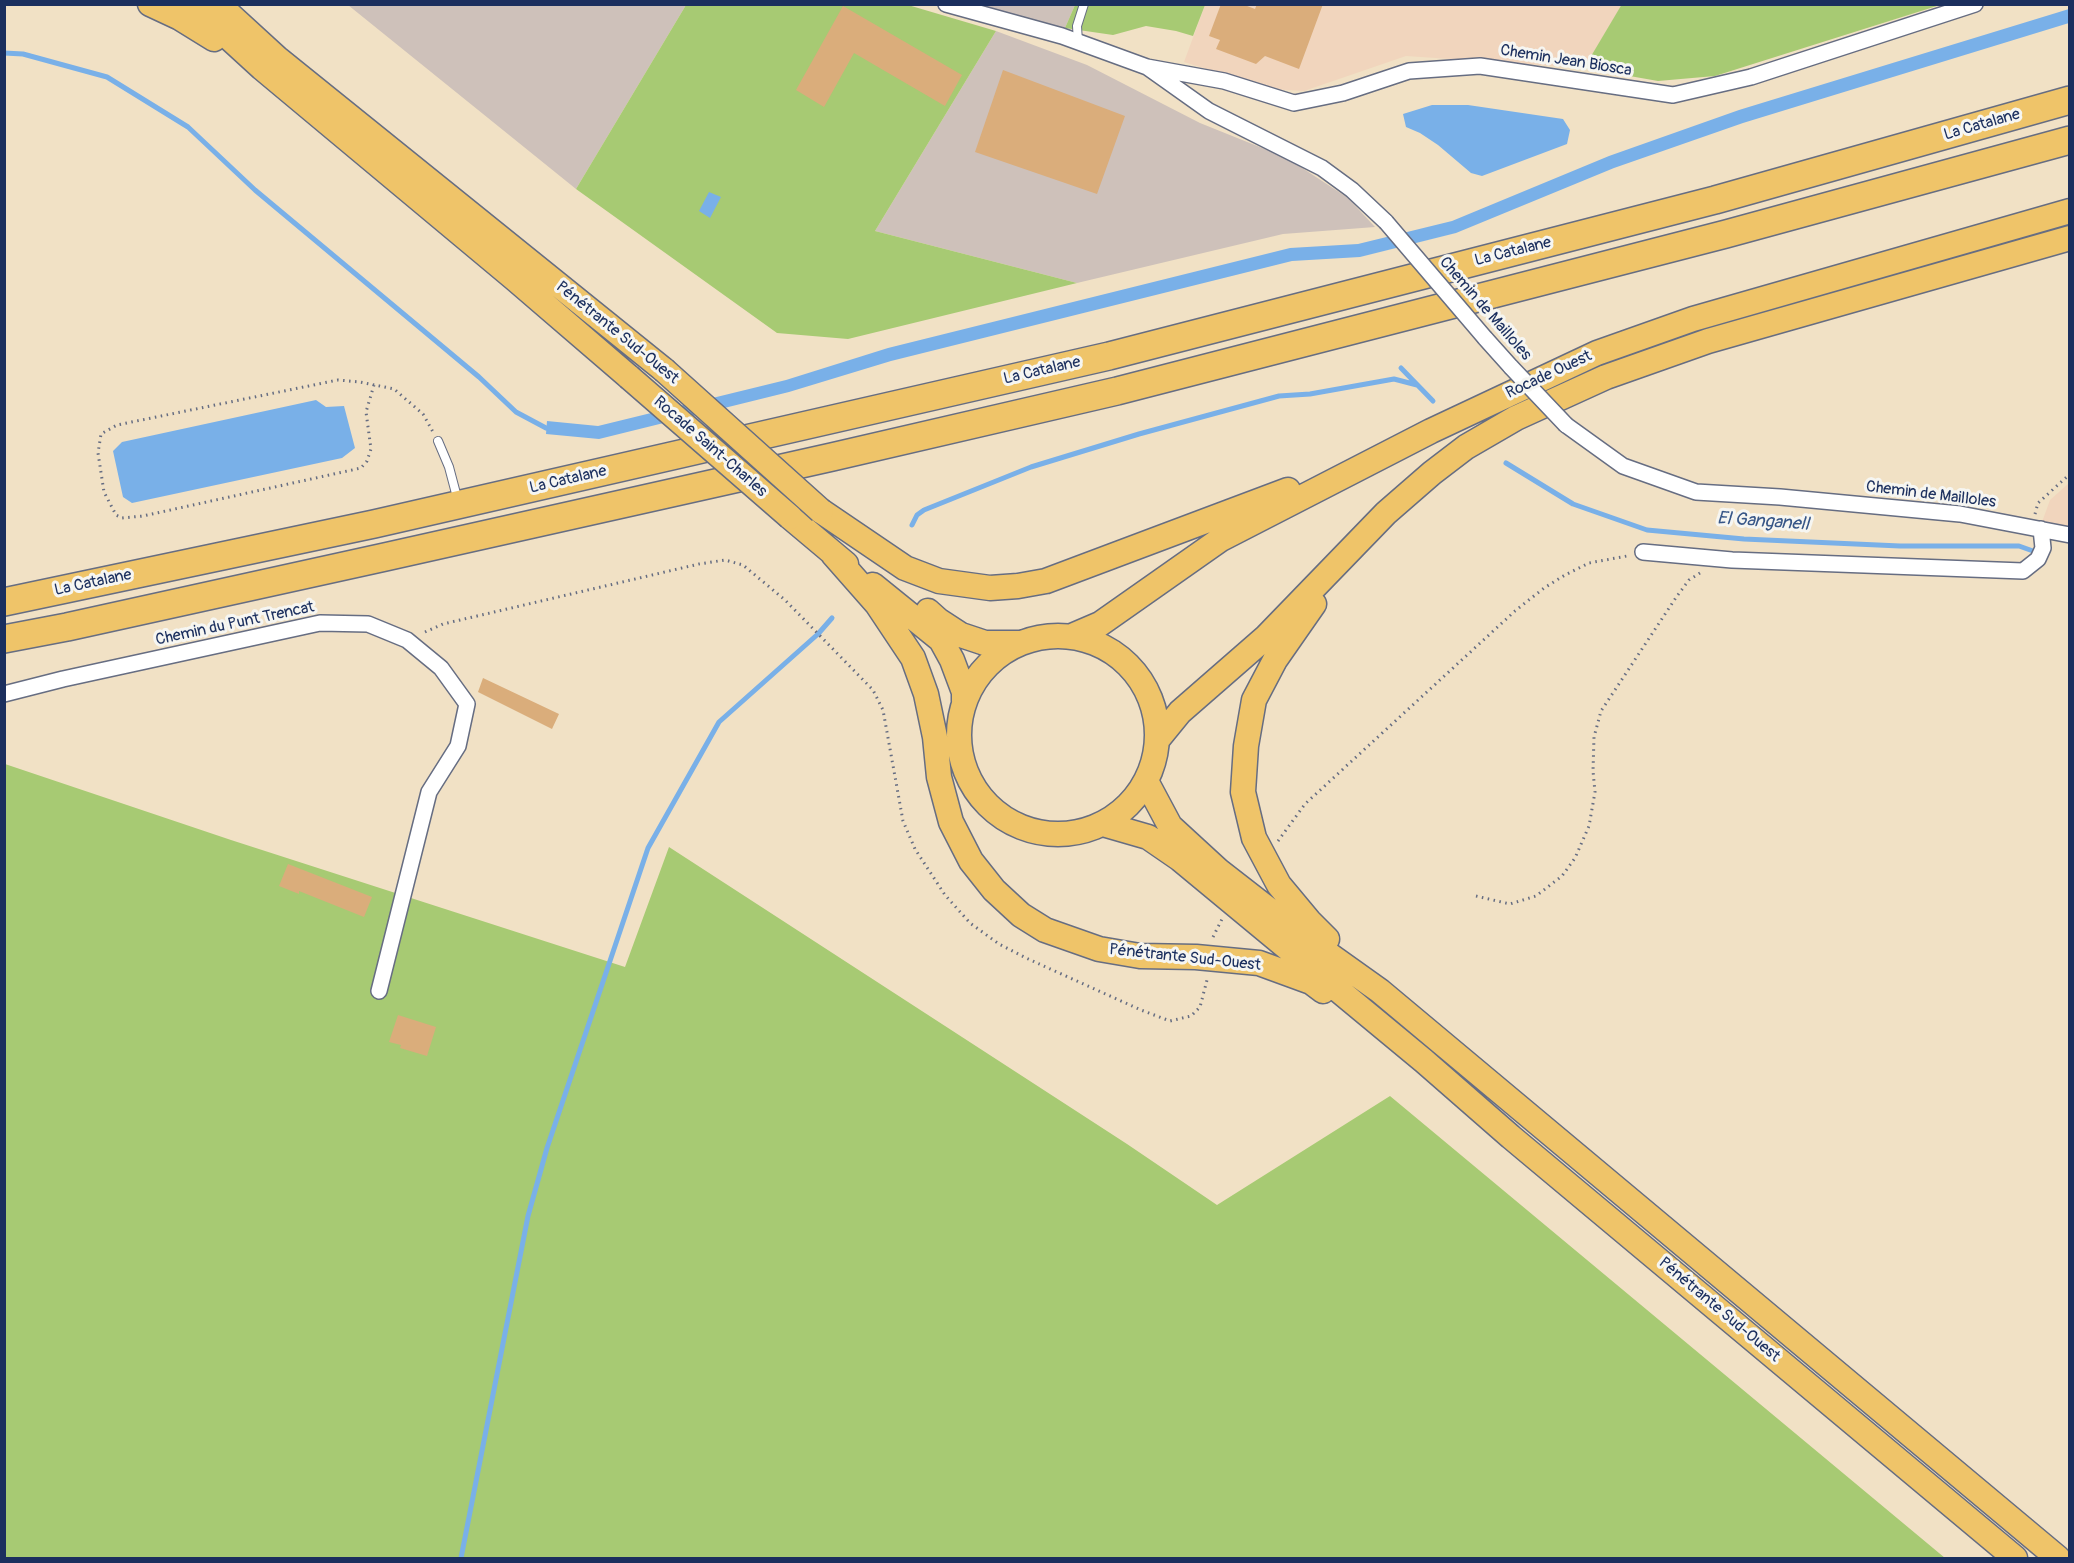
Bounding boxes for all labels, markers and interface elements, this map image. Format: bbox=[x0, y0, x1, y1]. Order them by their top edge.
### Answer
street label: Chemin Jean Biosca bbox=[1499, 41, 1633, 81]
street label: La Catalane bbox=[1942, 105, 2022, 145]
street label: La Catalane bbox=[1473, 233, 1553, 271]
street label: Chemin de Mailloles bbox=[1435, 253, 1535, 365]
street label: Pénétrante Sud-Ouest bbox=[552, 278, 682, 388]
street label: Rocade Ouest bbox=[1503, 347, 1595, 403]
street label: La Catalane bbox=[1002, 353, 1082, 389]
street label: Rocade Saint-Charles bbox=[649, 393, 771, 501]
street label: La Catalane bbox=[528, 462, 608, 498]
street label: Chemin de Mailloles bbox=[1865, 478, 1997, 512]
water label: El Ganganell bbox=[1716, 508, 1810, 536]
street label: La Catalane bbox=[53, 565, 133, 601]
street label: Chemin du Punt Trencat bbox=[154, 598, 316, 650]
street label: Pénétrante Sud-Ouest bbox=[1108, 940, 1262, 976]
street label: Pénétrante Sud-Ouest bbox=[1654, 1254, 1784, 1366]

